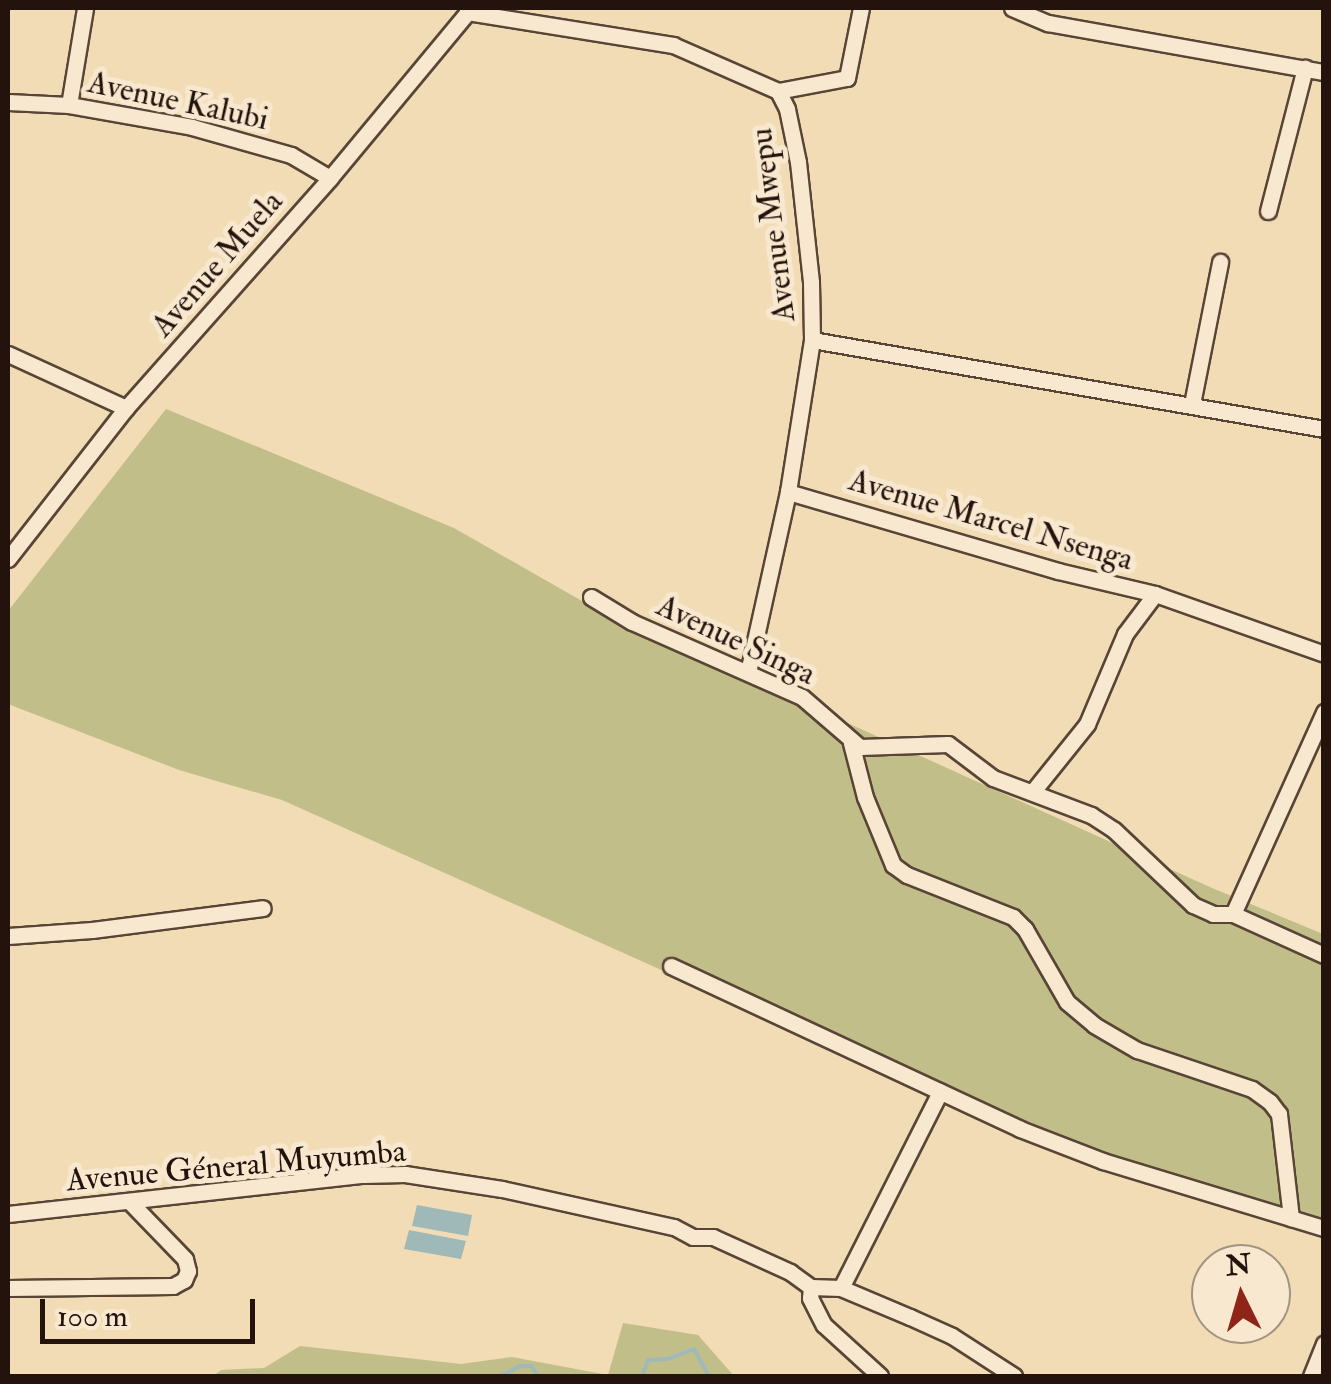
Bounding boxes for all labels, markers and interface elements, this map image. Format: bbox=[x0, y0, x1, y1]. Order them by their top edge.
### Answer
street label: Avenue Kalubi bbox=[84, 63, 272, 139]
street label: Avenue Mwepu bbox=[742, 126, 804, 324]
street label: Avenue Muela bbox=[143, 183, 291, 345]
street label: Avenue Marcel Nsenga bbox=[844, 461, 1138, 579]
street label: Avenue Singa bbox=[650, 586, 822, 694]
street label: Avenue Géneral Muyumba bbox=[65, 1132, 407, 1200]
north arrow bbox=[1191, 1244, 1291, 1344]
text: N bbox=[1224, 1247, 1253, 1284]
scale bar bbox=[45, 1279, 260, 1341]
text: 100 m bbox=[57, 1298, 128, 1335]

